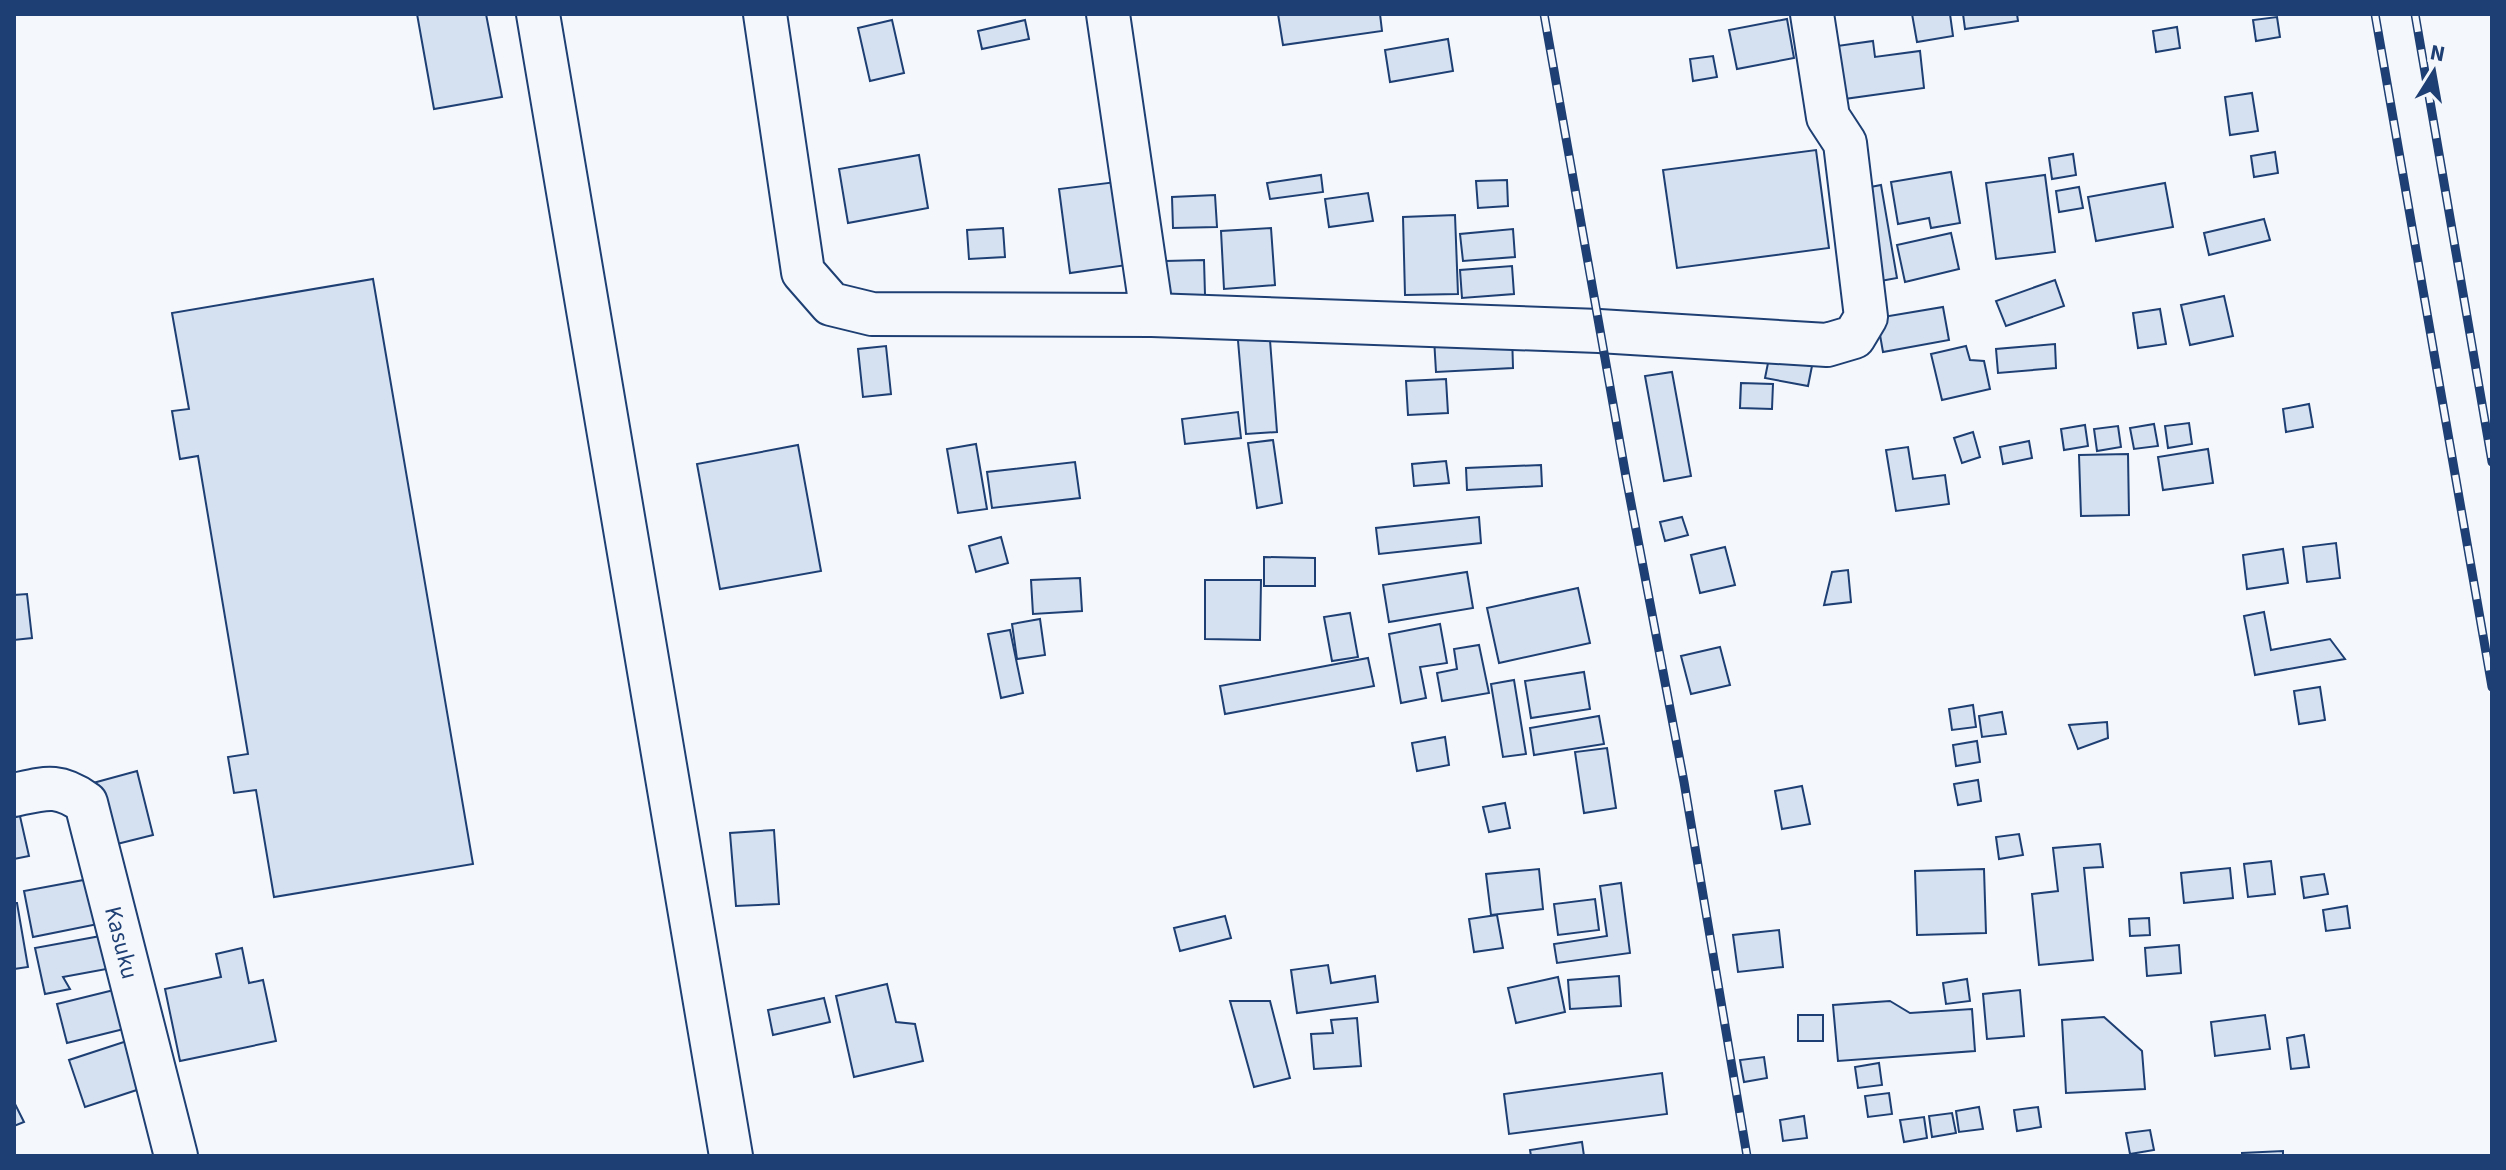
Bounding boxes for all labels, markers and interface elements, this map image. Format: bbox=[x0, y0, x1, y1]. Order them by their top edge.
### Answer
north arrow bbox=[2394, 32, 2474, 112]
text: N bbox=[2427, 36, 2448, 70]
street label: Kasuku bbox=[96, 903, 148, 983]

